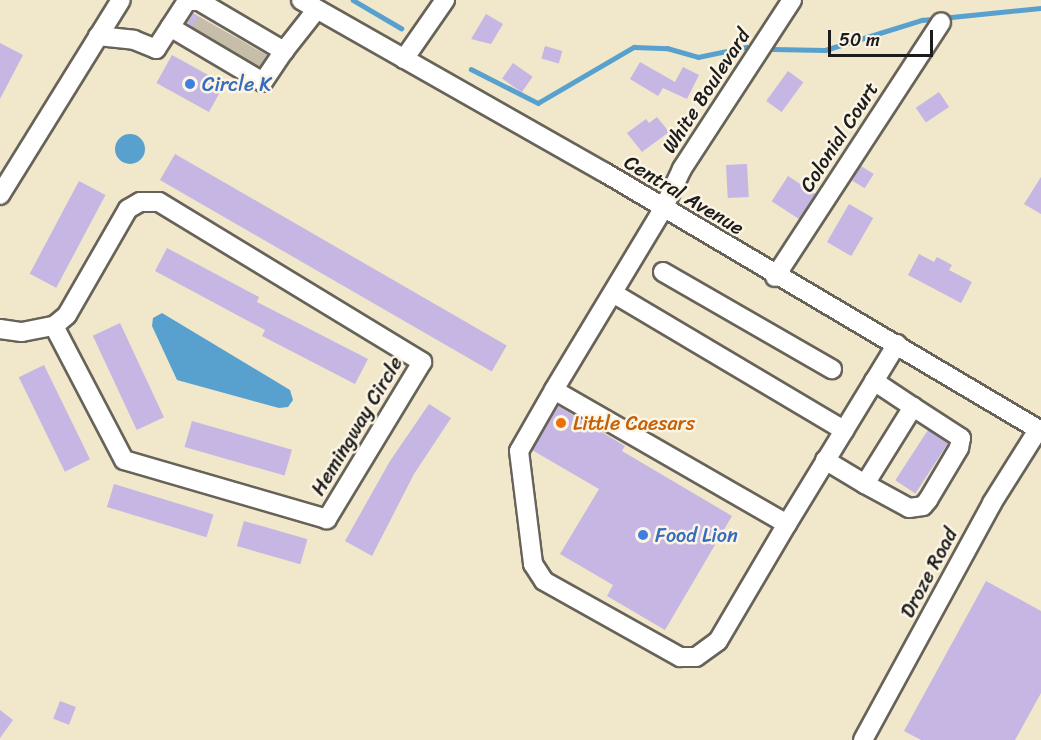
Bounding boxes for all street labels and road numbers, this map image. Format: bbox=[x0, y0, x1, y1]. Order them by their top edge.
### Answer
street label: White Boulevard bbox=[657, 25, 755, 157]
street label: Colonial Court bbox=[795, 78, 883, 196]
street label: Central Avenue bbox=[620, 150, 748, 240]
street label: Hemingway Circle bbox=[306, 352, 408, 500]
street label: Droze Road bbox=[895, 524, 963, 622]

